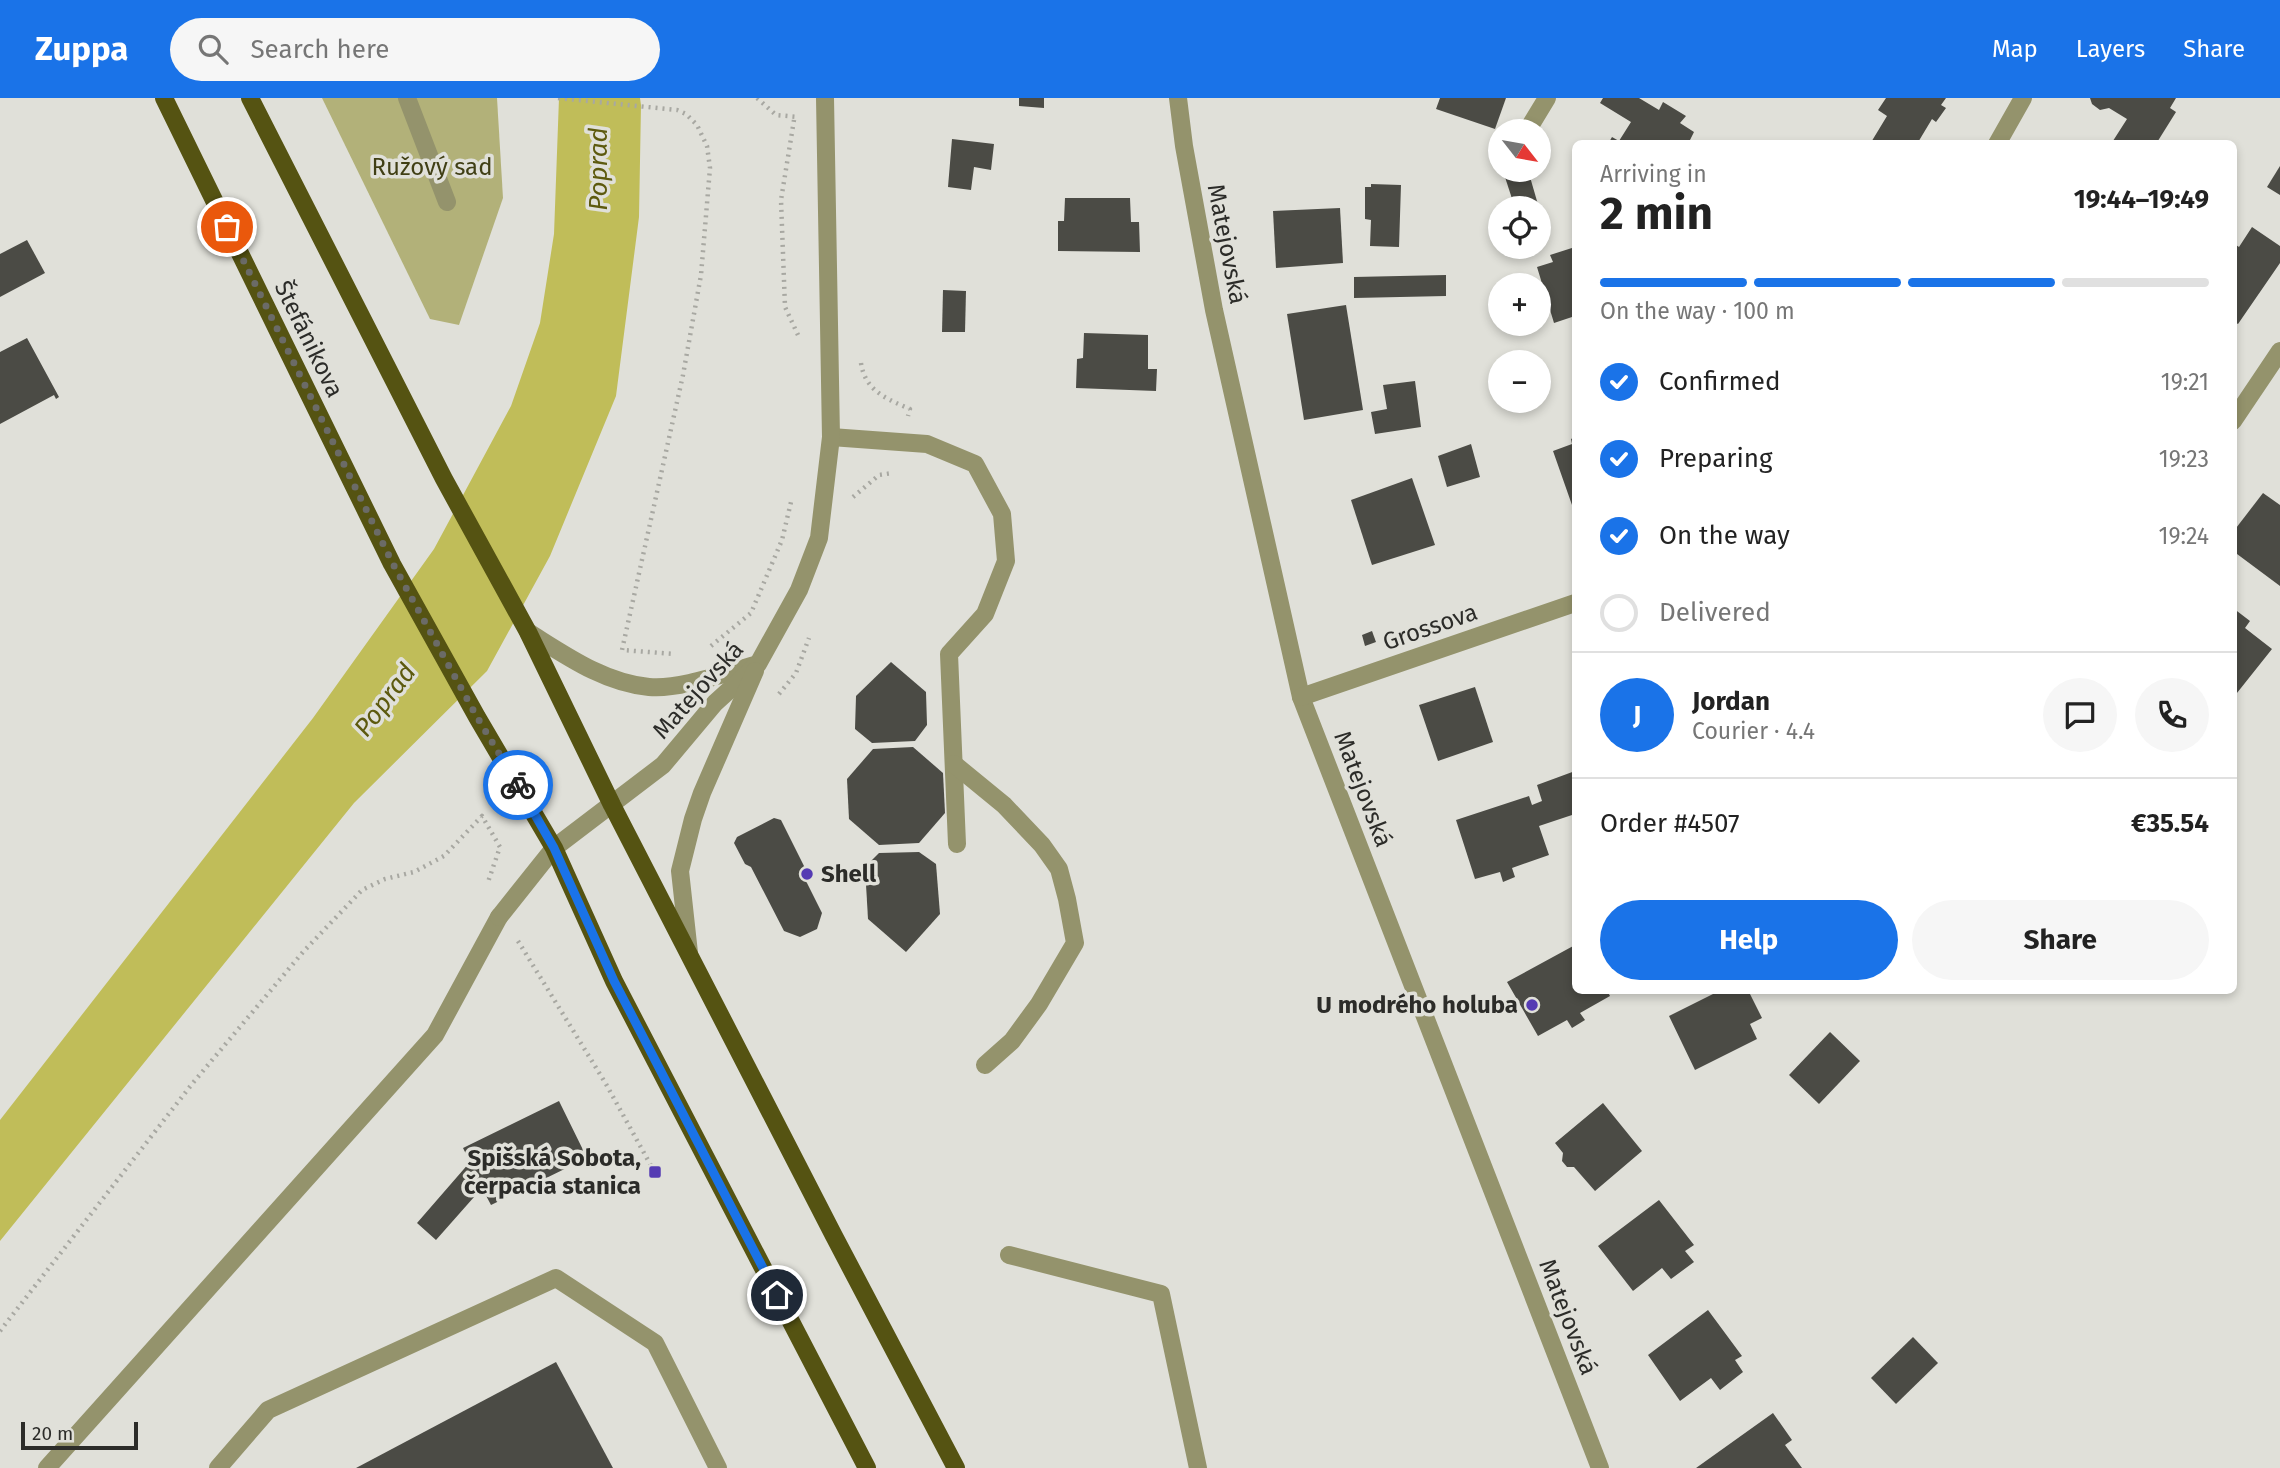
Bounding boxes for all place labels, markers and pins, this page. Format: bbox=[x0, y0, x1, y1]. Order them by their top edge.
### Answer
pin bbox=[197, 197, 257, 257]
place label: Shell bbox=[821, 860, 877, 888]
marker: Shell bbox=[799, 866, 815, 882]
place label: U modrého holuba bbox=[1316, 991, 1518, 1019]
marker: U modrého holuba bbox=[1524, 997, 1540, 1013]
place label: Spišská Sobota, čerpacia stanica bbox=[464, 1144, 641, 1200]
marker: Spišská Sobota, čerpacia stanica bbox=[647, 1164, 663, 1180]
pin bbox=[747, 1265, 807, 1325]

